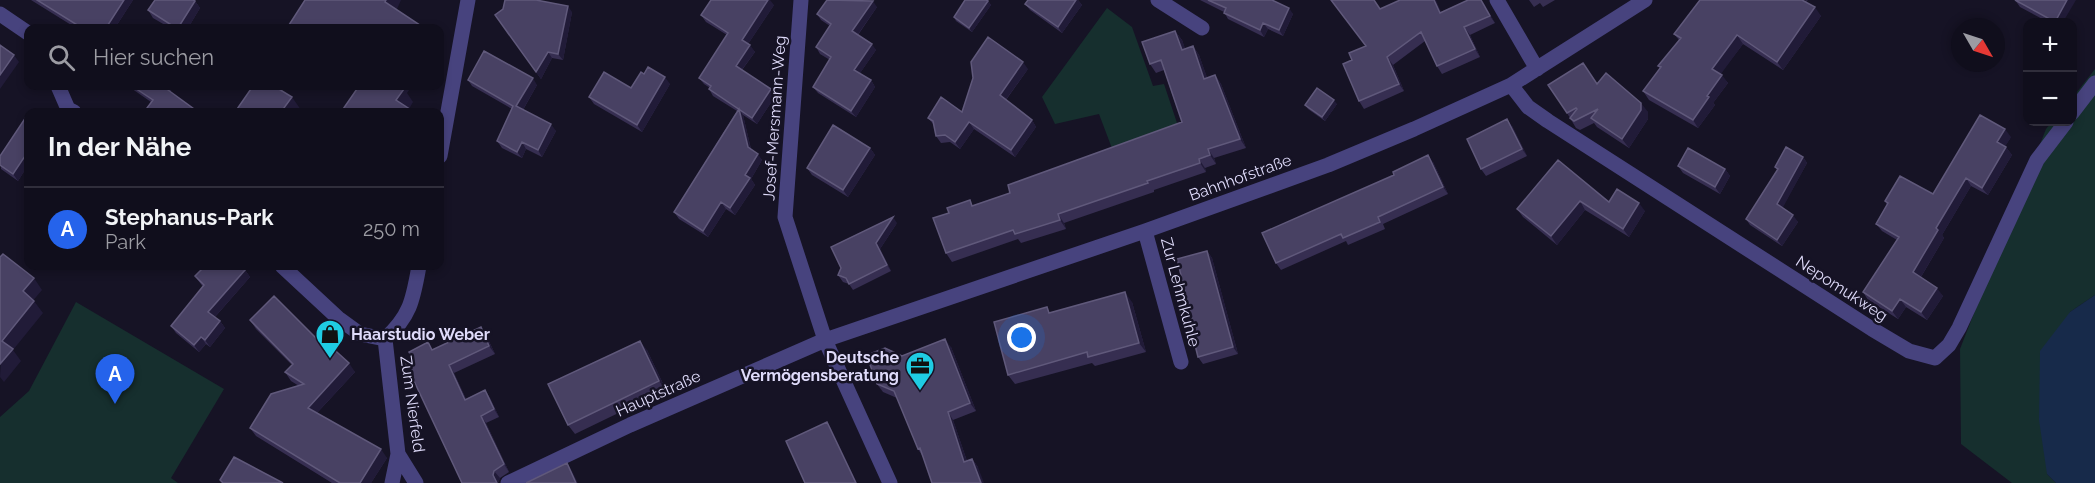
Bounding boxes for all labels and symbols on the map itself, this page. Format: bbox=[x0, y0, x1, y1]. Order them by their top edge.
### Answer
north arrow bbox=[1951, 18, 2005, 72]
street label: Josef-Mersmann-Weg bbox=[759, 35, 790, 201]
street label: Bahnhofstraße bbox=[1186, 150, 1294, 205]
street label: Zur Lehmkuhle bbox=[1157, 235, 1204, 349]
street label: Nepomukweg bbox=[1792, 252, 1891, 325]
shop icon: Haarstudio Weber bbox=[314, 318, 346, 360]
your location bbox=[1007, 323, 1036, 352]
place label: Haarstudio Weber bbox=[351, 325, 490, 344]
place label: Deutsche Vermögensberatung bbox=[741, 348, 899, 385]
office icon: Deutsche Vermögensberatung bbox=[904, 350, 936, 392]
pin: A bbox=[96, 354, 134, 404]
street label: Zum Nierfeld bbox=[396, 354, 429, 454]
street label: Hauptstraße bbox=[613, 366, 703, 421]

